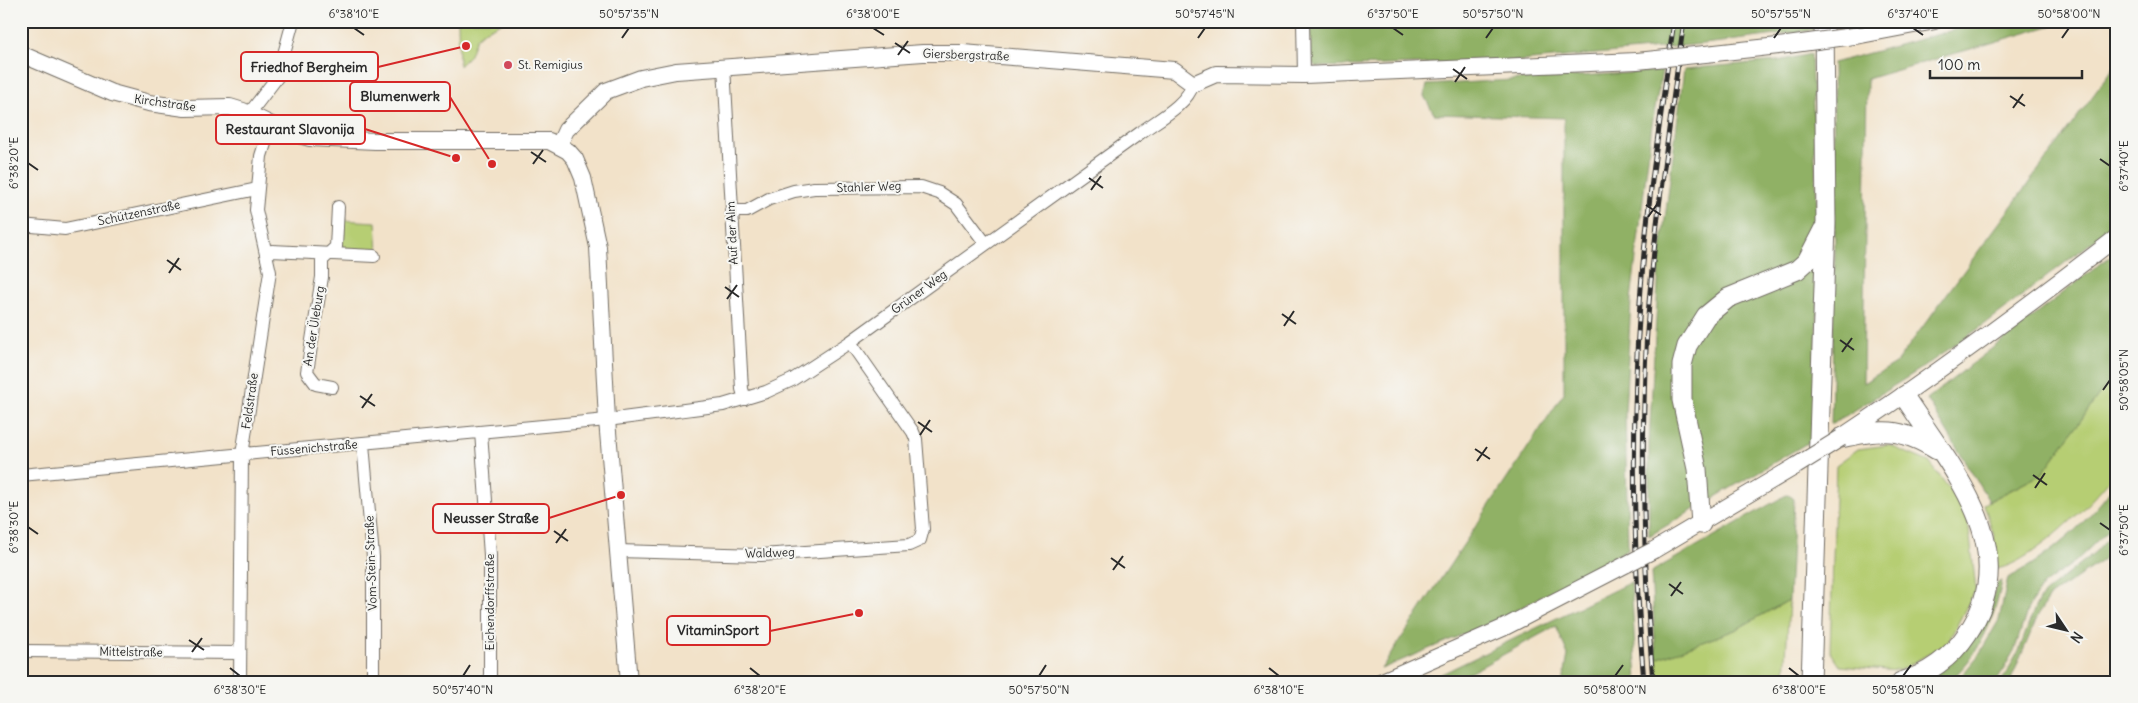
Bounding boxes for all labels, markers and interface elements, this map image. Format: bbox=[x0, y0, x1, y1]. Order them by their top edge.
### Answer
text: 6°38'10"E bbox=[329, 6, 379, 21]
text: 50°57'35"N bbox=[599, 6, 659, 21]
text: 6°38'00"E bbox=[846, 6, 900, 21]
text: 50°57'45"N bbox=[1175, 6, 1235, 21]
text: 6°37'50"E bbox=[1367, 6, 1419, 21]
text: 50°57'50"N bbox=[1462, 6, 1524, 21]
text: 50°57'55"N bbox=[1751, 6, 1811, 21]
text: 6°37'40"E bbox=[1887, 6, 1939, 21]
text: 50°58'00"N bbox=[2037, 6, 2101, 21]
street label: Giersbergstraße bbox=[922, 45, 1010, 64]
scale bar bbox=[1930, 48, 2083, 80]
callout: Friedhof Bergheim bbox=[241, 52, 378, 81]
text: 100 m bbox=[1938, 55, 1980, 74]
place label: St. Remigius bbox=[518, 57, 583, 72]
text: Friedhof Bergheim bbox=[251, 58, 368, 76]
marker: St. Remigius bbox=[502, 59, 514, 71]
callout: Blumenwerk bbox=[350, 82, 450, 111]
text: Blumenwerk bbox=[360, 87, 440, 105]
street label: Kirchstraße bbox=[133, 91, 197, 114]
callout: Restaurant Slavonija bbox=[216, 115, 365, 144]
text: Restaurant Slavonija bbox=[226, 120, 354, 138]
text: 6°38'20"E bbox=[6, 137, 21, 189]
text: 6°37'40"E bbox=[2116, 140, 2131, 192]
street label: Stahler Weg bbox=[836, 178, 902, 195]
street label: Schützenstraße bbox=[96, 196, 181, 229]
street label: Auf der Alm bbox=[722, 200, 741, 265]
street label: Grüner Weg bbox=[888, 266, 950, 317]
street label: An der Üleburg bbox=[300, 285, 327, 367]
text: 50°58'05"N bbox=[2116, 349, 2131, 411]
street label: Feldstraße bbox=[238, 372, 261, 430]
street label: Füssenichstraße bbox=[270, 436, 358, 459]
text: 6°38'30"E bbox=[6, 501, 21, 553]
callout: Neusser Straße bbox=[433, 504, 549, 533]
text: 6°37'50"E bbox=[2116, 504, 2131, 556]
text: Neusser Straße bbox=[443, 509, 539, 527]
street label: Vom-Stein-Straße bbox=[361, 515, 380, 611]
street label: Waldweg bbox=[745, 544, 795, 561]
street label: Eichendorffstraße bbox=[482, 554, 497, 650]
north arrow bbox=[2040, 606, 2090, 656]
callout: VitaminSport bbox=[667, 616, 770, 645]
text: VitaminSport bbox=[677, 621, 759, 639]
text: N bbox=[2066, 628, 2087, 647]
street label: Mittelstraße bbox=[99, 643, 163, 660]
text: 6°38'30"E bbox=[214, 682, 266, 697]
text: 50°57'40"N bbox=[433, 682, 493, 697]
text: 6°38'20"E bbox=[734, 682, 786, 697]
text: 50°57'50"N bbox=[1008, 682, 1070, 697]
text: 6°38'10"E bbox=[1254, 682, 1304, 697]
text: 50°58'00"N bbox=[1583, 682, 1647, 697]
text: 6°38'00"E bbox=[1772, 682, 1826, 697]
text: 50°58'05"N bbox=[1872, 682, 1934, 697]

